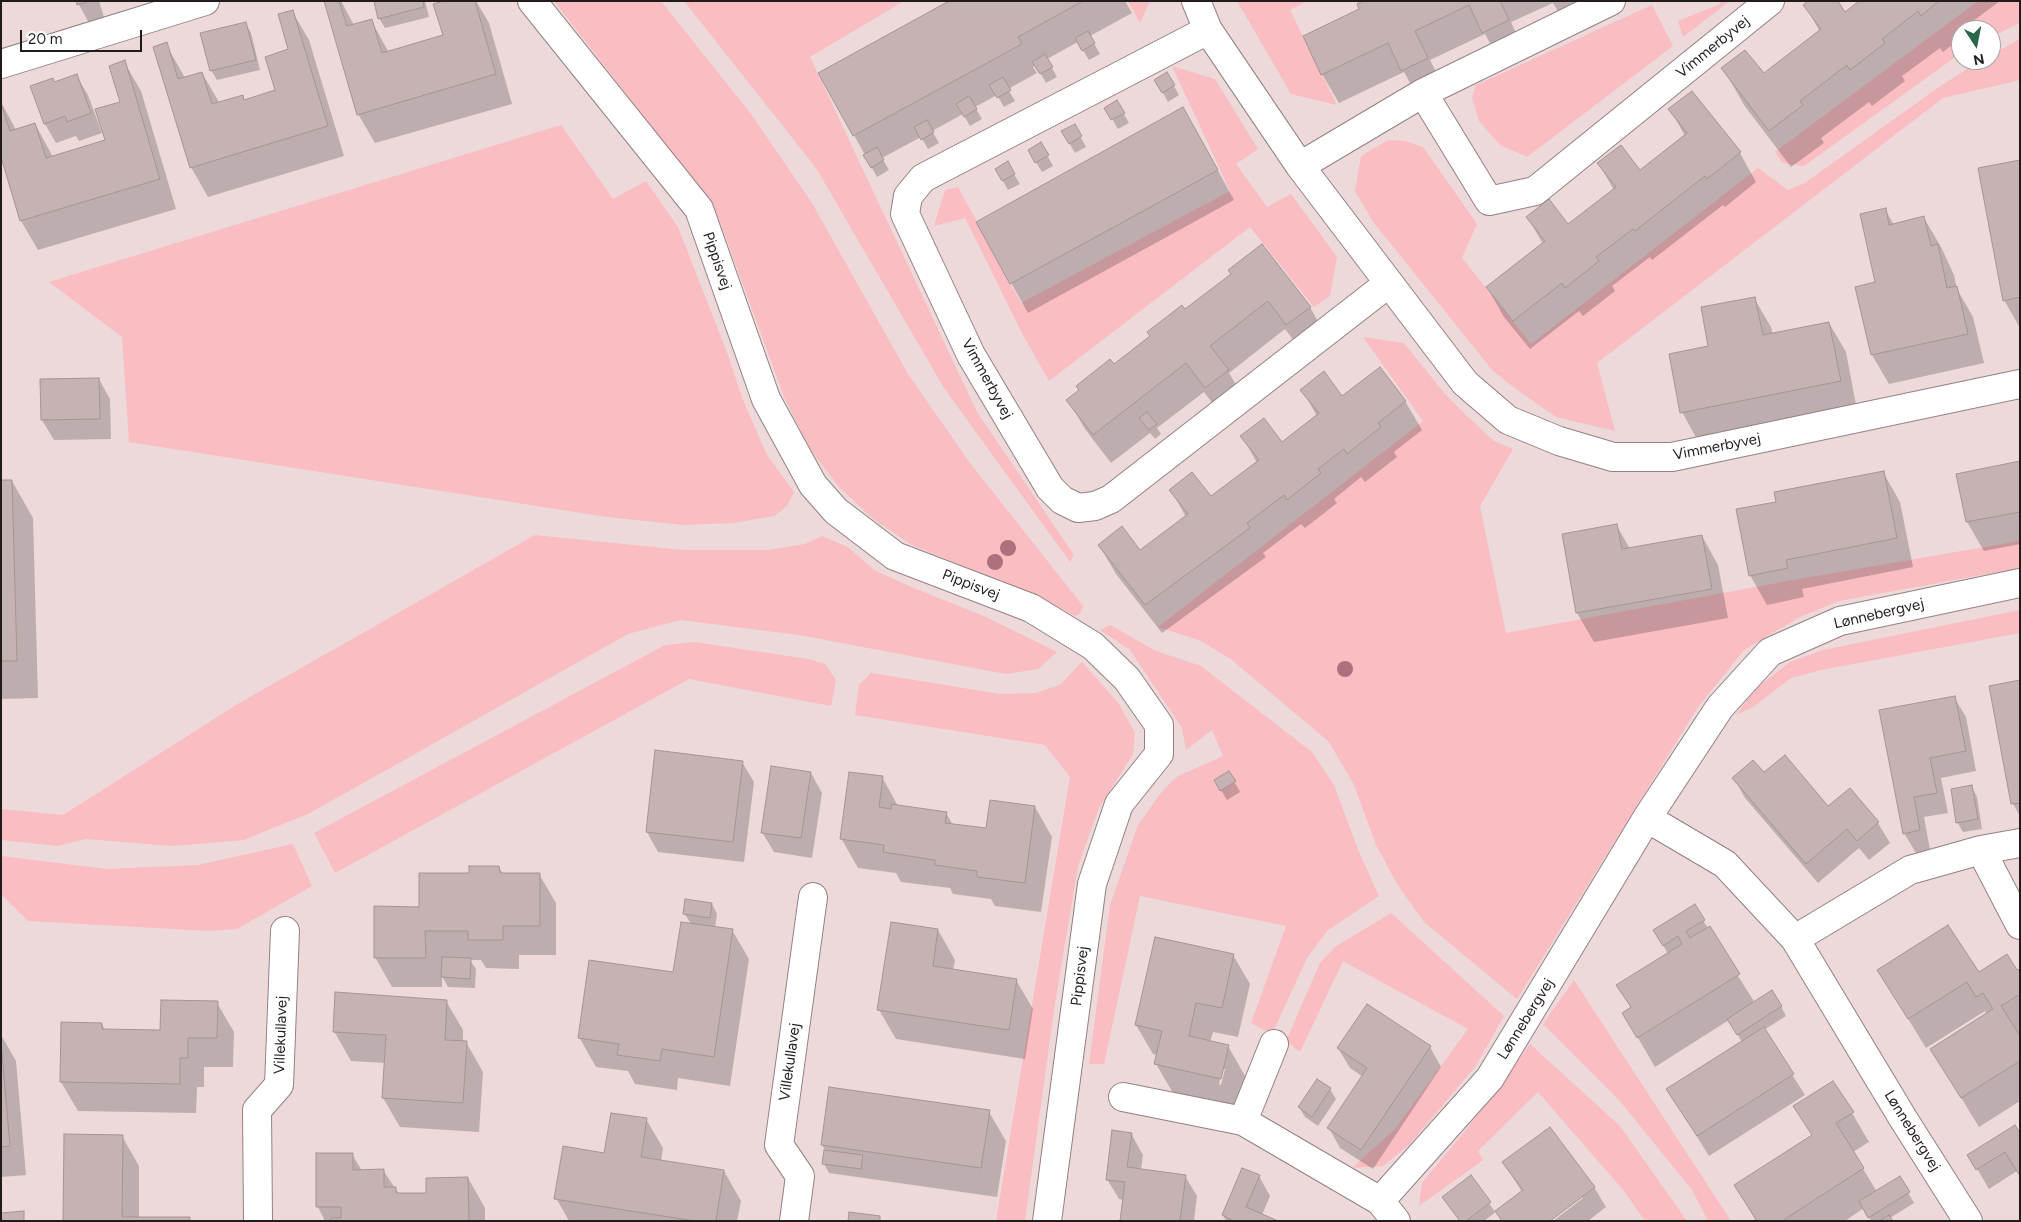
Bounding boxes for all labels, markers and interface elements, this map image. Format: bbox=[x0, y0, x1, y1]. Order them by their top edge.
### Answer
street label: Vimmerbyvej bbox=[1673, 12, 1753, 82]
scale bar bbox=[22, 20, 145, 52]
north arrow bbox=[1951, 20, 2001, 70]
text: 20 m bbox=[28, 30, 62, 48]
text: N bbox=[1972, 50, 1986, 69]
street label: Pippisvej bbox=[699, 230, 735, 292]
street label: Vimmerbyvej bbox=[958, 336, 1016, 422]
street label: Vimmerbyvej bbox=[1672, 430, 1762, 464]
street label: Pippisvej bbox=[940, 566, 1002, 604]
street label: Lønnebergvej bbox=[1832, 595, 1926, 633]
street label: Pippisvej bbox=[1067, 945, 1093, 1007]
street label: Lønnebergvej bbox=[1494, 975, 1558, 1063]
street label: Villekullavej bbox=[271, 996, 291, 1074]
street label: Villekullavej bbox=[776, 1022, 804, 1102]
street label: Lønnebergvej bbox=[1880, 1087, 1944, 1175]

